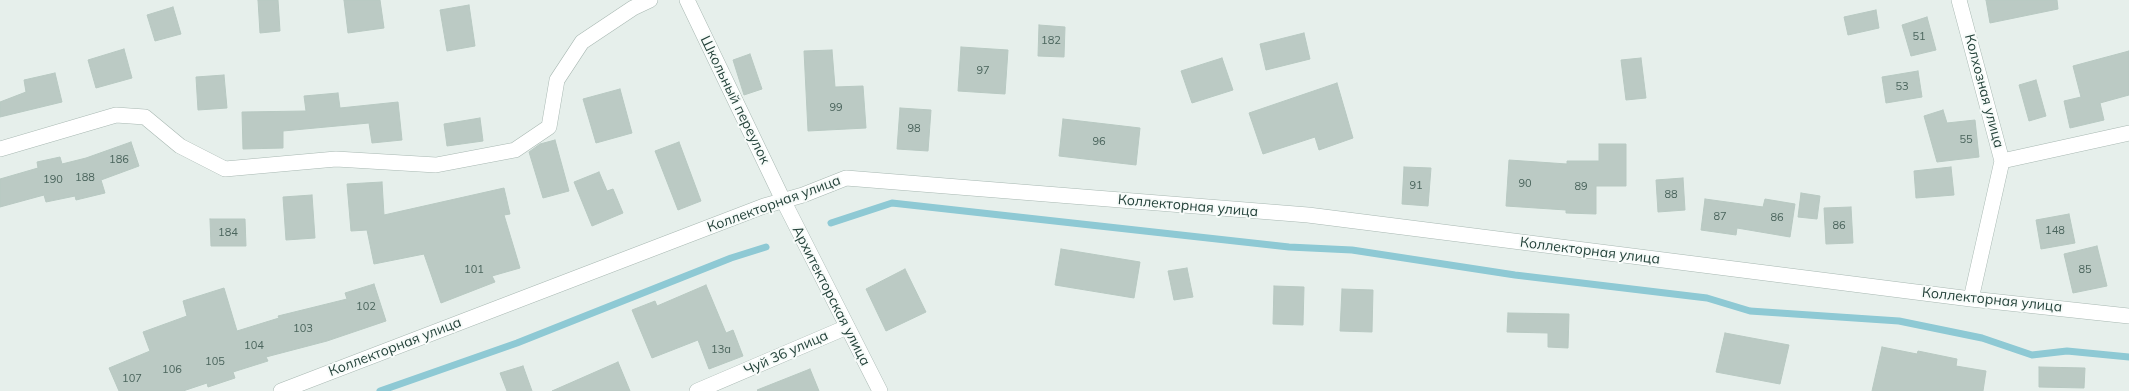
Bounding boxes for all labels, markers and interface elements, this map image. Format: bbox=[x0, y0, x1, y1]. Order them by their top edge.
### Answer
house number: 51 bbox=[1912, 30, 1926, 44]
street label: Колхозная улица bbox=[1961, 32, 2007, 150]
street label: Школьный переулок bbox=[697, 33, 773, 167]
house number: 182 bbox=[1041, 34, 1061, 48]
house number: 97 bbox=[976, 64, 990, 78]
house number: 53 bbox=[1895, 80, 1909, 94]
house number: 99 bbox=[829, 101, 843, 115]
house number: 98 bbox=[907, 122, 921, 136]
house number: 55 bbox=[1959, 133, 1973, 147]
house number: 96 bbox=[1092, 135, 1106, 149]
house number: 186 bbox=[109, 153, 129, 167]
house number: 188 bbox=[75, 171, 95, 185]
street label: Коллекторная улица bbox=[705, 172, 843, 236]
house number: 190 bbox=[43, 173, 63, 187]
house number: 90 bbox=[1518, 177, 1532, 191]
house number: 91 bbox=[1409, 179, 1423, 193]
house number: 89 bbox=[1574, 180, 1588, 194]
house number: 88 bbox=[1664, 188, 1678, 202]
street label: Коллекторная улица bbox=[1117, 191, 1259, 221]
house number: 87 bbox=[1713, 210, 1727, 224]
house number: 86 bbox=[1770, 211, 1784, 225]
house number: 86 bbox=[1832, 219, 1846, 233]
street label: Архитекторская улица bbox=[788, 223, 874, 369]
house number: 148 bbox=[2045, 224, 2065, 238]
house number: 184 bbox=[218, 226, 238, 240]
street label: Коллекторная улица bbox=[1519, 234, 1661, 268]
house number: 101 bbox=[464, 263, 484, 277]
house number: 85 bbox=[2078, 263, 2092, 277]
street label: Коллекторная улица bbox=[1921, 284, 2063, 316]
house number: 102 bbox=[356, 300, 376, 314]
street label: Коллекторная улица bbox=[326, 314, 464, 380]
house number: 103 bbox=[293, 322, 313, 336]
street label: Чуй 36 улица bbox=[741, 327, 831, 379]
house number: 104 bbox=[244, 339, 264, 353]
house number: 13а bbox=[711, 343, 731, 357]
house number: 105 bbox=[205, 355, 225, 369]
house number: 106 bbox=[162, 363, 182, 377]
house number: 107 bbox=[122, 372, 142, 386]

